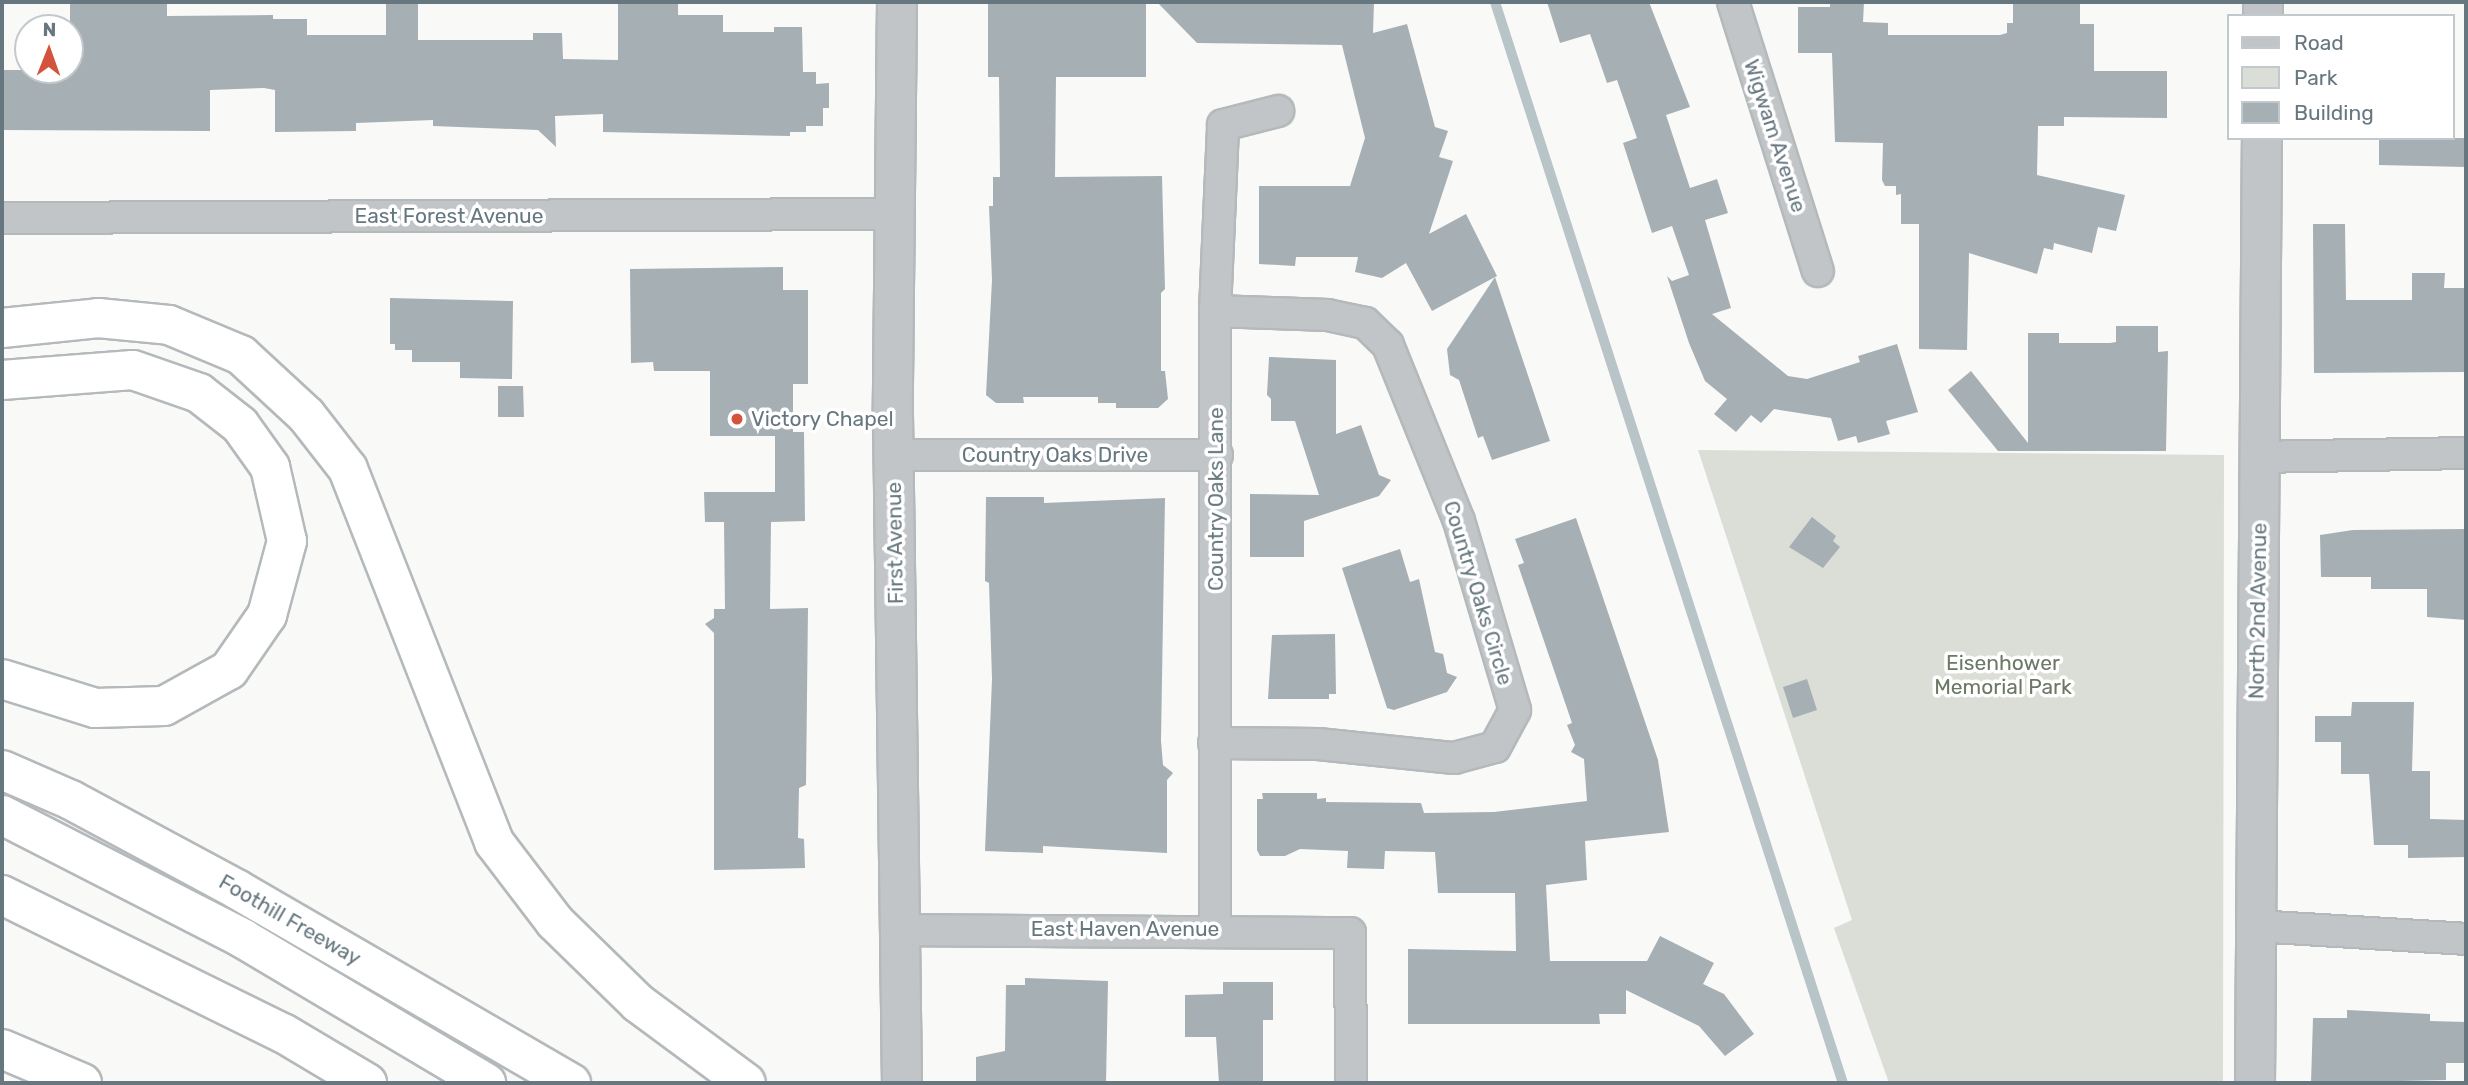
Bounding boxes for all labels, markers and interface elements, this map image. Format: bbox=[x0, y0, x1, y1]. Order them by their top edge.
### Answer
north arrow bbox=[14, 14, 84, 84]
legend bbox=[2226, 14, 2454, 140]
text: N bbox=[42, 18, 56, 41]
text: Road bbox=[2294, 30, 2344, 55]
street label: Wigwam Avenue bbox=[1738, 56, 1812, 216]
text: Park bbox=[2294, 65, 2338, 90]
text: Building bbox=[2294, 100, 2374, 125]
street label: East Forest Avenue bbox=[354, 203, 544, 229]
place label: Victory Chapel bbox=[751, 406, 894, 432]
street label: Country Oaks Lane bbox=[1203, 407, 1229, 591]
marker: Victory Chapel bbox=[729, 411, 745, 427]
street label: Country Oaks Drive bbox=[961, 442, 1149, 468]
street label: First Avenue bbox=[881, 481, 909, 605]
street label: Country Oaks Circle bbox=[1438, 498, 1518, 688]
street label: North 2nd Avenue bbox=[2244, 522, 2272, 700]
park label: Eisenhower Memorial Park bbox=[1934, 650, 2072, 700]
street label: Foothill Freeway bbox=[214, 869, 366, 971]
street label: East Haven Avenue bbox=[1030, 916, 1220, 942]

